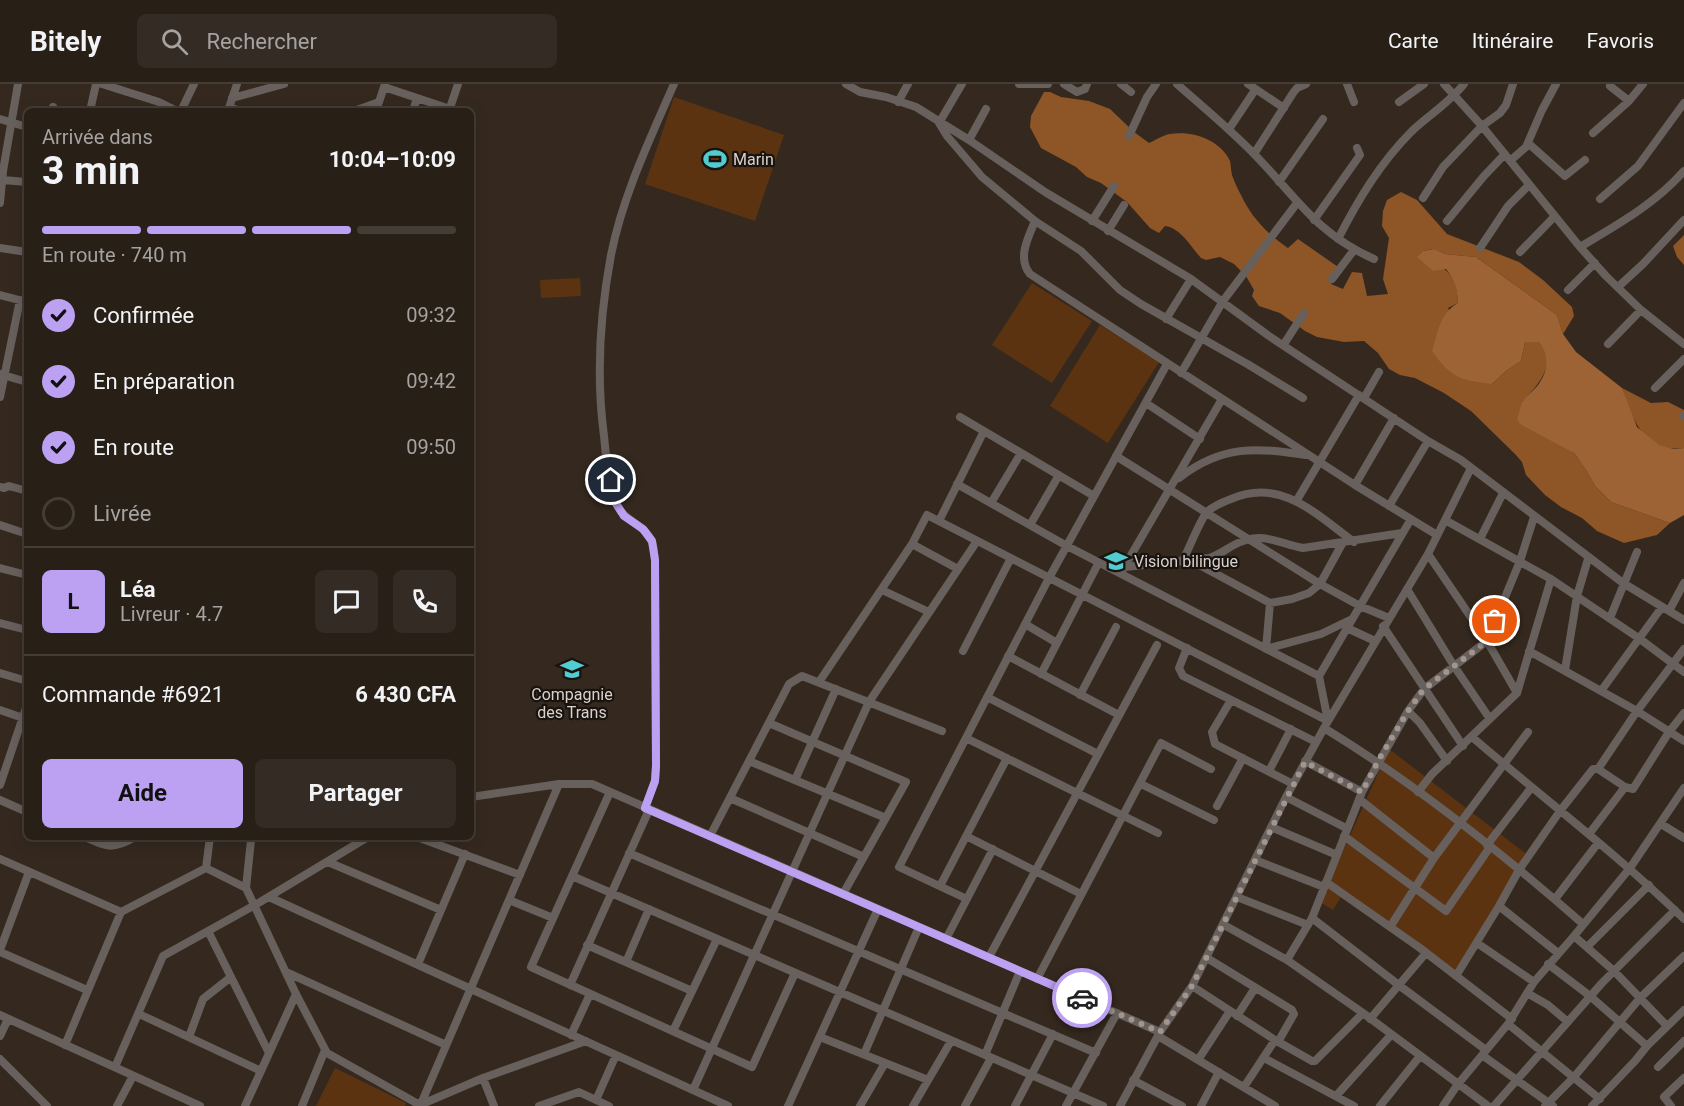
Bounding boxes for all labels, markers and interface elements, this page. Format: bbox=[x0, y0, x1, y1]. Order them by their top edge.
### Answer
search box bbox=[137, 14, 557, 68]
text: Bitely bbox=[30, 25, 101, 58]
icon: search bbox=[158, 25, 191, 58]
text: Rechercher bbox=[206, 29, 317, 54]
text: Carte bbox=[1388, 29, 1439, 53]
text: Itinéraire bbox=[1472, 29, 1553, 53]
text: Favoris bbox=[1586, 29, 1654, 53]
text: Arrivée dans bbox=[42, 125, 153, 149]
sports icon: Marin bbox=[702, 146, 728, 172]
text: 10:04–10:09 bbox=[329, 147, 456, 172]
text: 3 min bbox=[42, 148, 140, 194]
place label: Marin bbox=[733, 150, 774, 169]
text: En route · 740 m bbox=[42, 243, 187, 267]
icon: check bbox=[42, 299, 75, 332]
text: Confirmée bbox=[93, 303, 194, 328]
text: 09:32 bbox=[406, 303, 456, 327]
icon: check bbox=[42, 365, 75, 398]
text: En préparation bbox=[93, 369, 235, 394]
text: 09:42 bbox=[406, 369, 456, 393]
icon: check bbox=[42, 431, 75, 464]
text: En route bbox=[93, 435, 174, 460]
text: 09:50 bbox=[406, 435, 456, 459]
pin bbox=[585, 454, 636, 505]
icon: home bbox=[594, 463, 627, 496]
text: Livrée bbox=[93, 501, 151, 526]
school or university icon: Vision bilingue bbox=[1103, 548, 1129, 574]
place label: Vision bilingue bbox=[1134, 552, 1238, 571]
button: chat bbox=[315, 570, 378, 633]
button: phone bbox=[393, 570, 456, 633]
text: Léa bbox=[120, 577, 156, 602]
text: L bbox=[68, 589, 79, 614]
pin bbox=[1469, 595, 1520, 646]
text: Livreur · 4.7 bbox=[120, 602, 223, 626]
icon: bag bbox=[1478, 604, 1511, 637]
school or university icon: Compagnie des Trans bbox=[559, 656, 585, 682]
text: Commande #6921 bbox=[42, 682, 224, 707]
text: 6 430 CFA bbox=[355, 682, 456, 707]
place label: Compagnie des Trans bbox=[531, 685, 613, 722]
button: Aide bbox=[42, 759, 243, 828]
button: Partager bbox=[255, 759, 456, 828]
courier bbox=[1052, 968, 1112, 1028]
icon: car bbox=[1066, 982, 1099, 1015]

